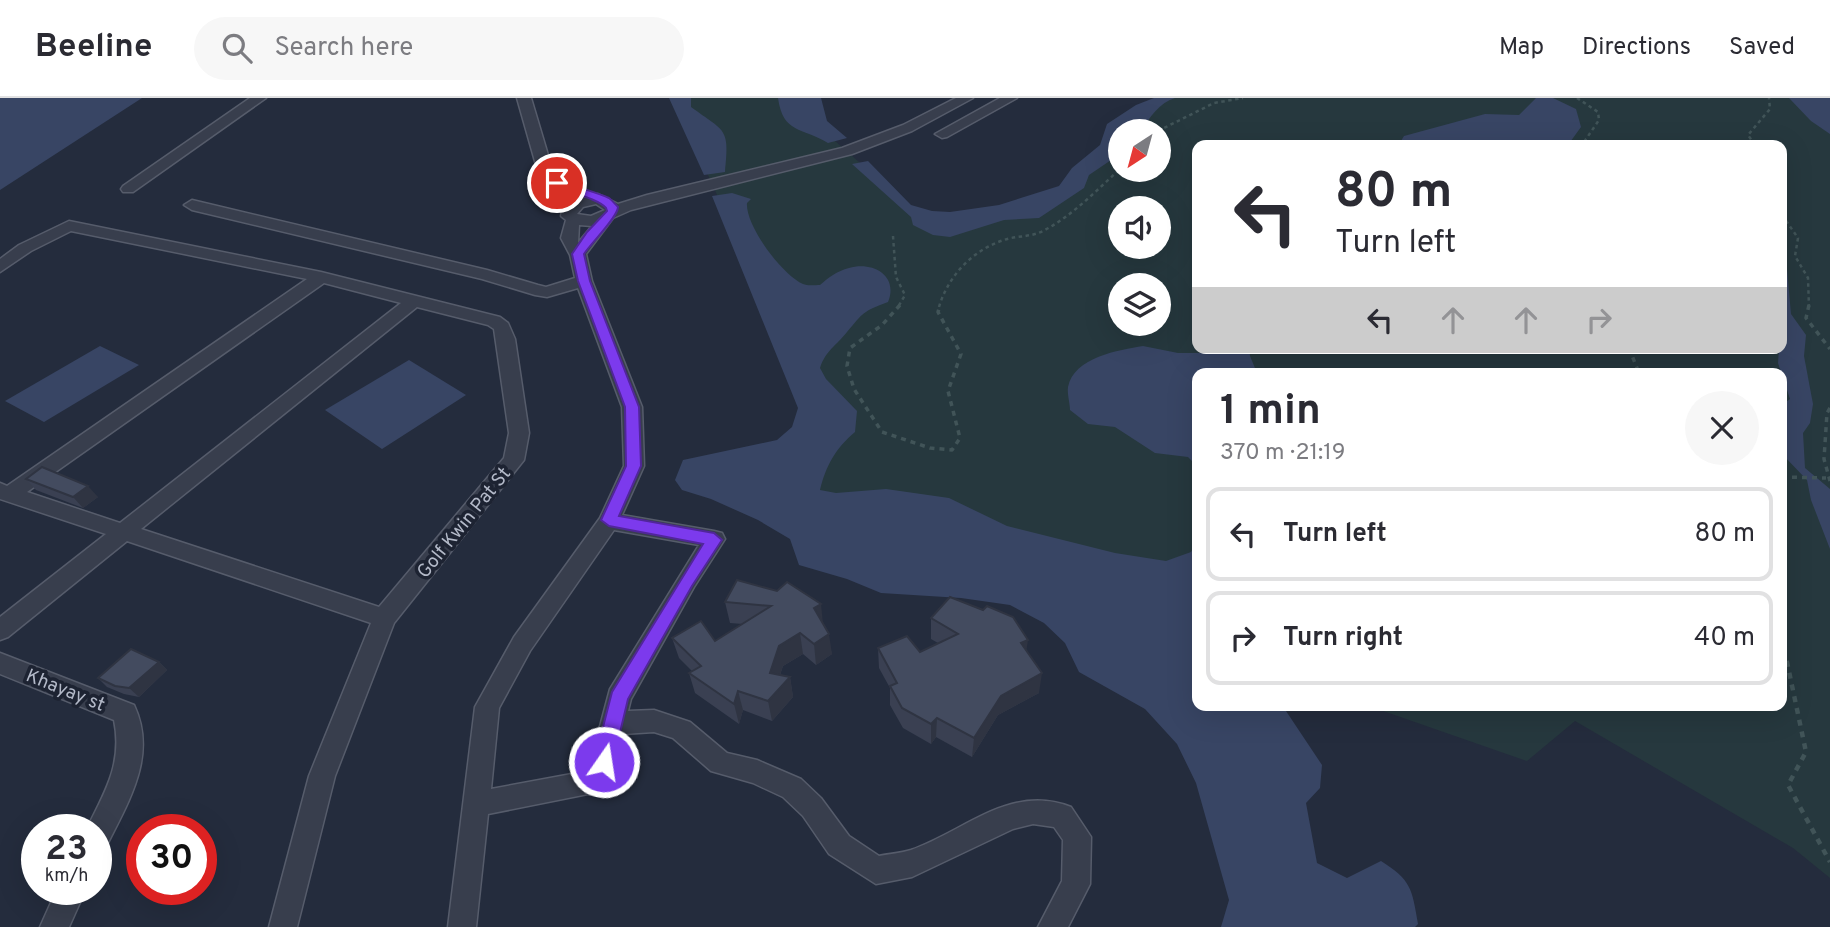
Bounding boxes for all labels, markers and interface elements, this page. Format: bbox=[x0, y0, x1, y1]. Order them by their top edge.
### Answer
search box bbox=[194, 17, 684, 80]
text: Beeline bbox=[35, 27, 152, 69]
icon: search bbox=[218, 29, 256, 67]
text: Search here bbox=[274, 32, 413, 65]
text: Map bbox=[1499, 33, 1544, 63]
text: Directions bbox=[1582, 33, 1691, 63]
text: Saved bbox=[1729, 33, 1795, 63]
north arrow bbox=[1108, 119, 1171, 182]
map controls bbox=[1108, 119, 1171, 336]
pin bbox=[527, 153, 587, 213]
text: 80 m bbox=[1335, 163, 1452, 225]
icon: arrive bbox=[538, 164, 576, 202]
icon: left bbox=[1220, 168, 1311, 259]
button: sound bbox=[1108, 196, 1171, 259]
text: Turn left bbox=[1335, 224, 1456, 264]
button: layers bbox=[1108, 273, 1171, 336]
icon: left bbox=[1361, 301, 1399, 339]
icon: ahead bbox=[1434, 301, 1472, 339]
icon: ahead bbox=[1507, 301, 1545, 339]
icon: right bbox=[1580, 301, 1618, 339]
text: 1 min bbox=[1220, 386, 1321, 439]
button: close bbox=[1685, 391, 1759, 465]
text: 370 m · 21:19 bbox=[1220, 439, 1346, 468]
street label: Golf Kwin Pat St bbox=[412, 463, 517, 584]
icon: left bbox=[1224, 515, 1262, 553]
text: Turn left bbox=[1283, 518, 1387, 551]
text: 80 m bbox=[1695, 518, 1755, 551]
icon: right bbox=[1224, 619, 1262, 657]
text: Turn right bbox=[1283, 622, 1403, 655]
text: 40 m bbox=[1694, 622, 1755, 655]
street label: Khayay st bbox=[22, 664, 108, 718]
position arrow bbox=[567, 725, 641, 799]
speed limit sign: 30 bbox=[126, 814, 217, 905]
text: 23 bbox=[45, 828, 88, 872]
text: km/h bbox=[45, 865, 88, 888]

